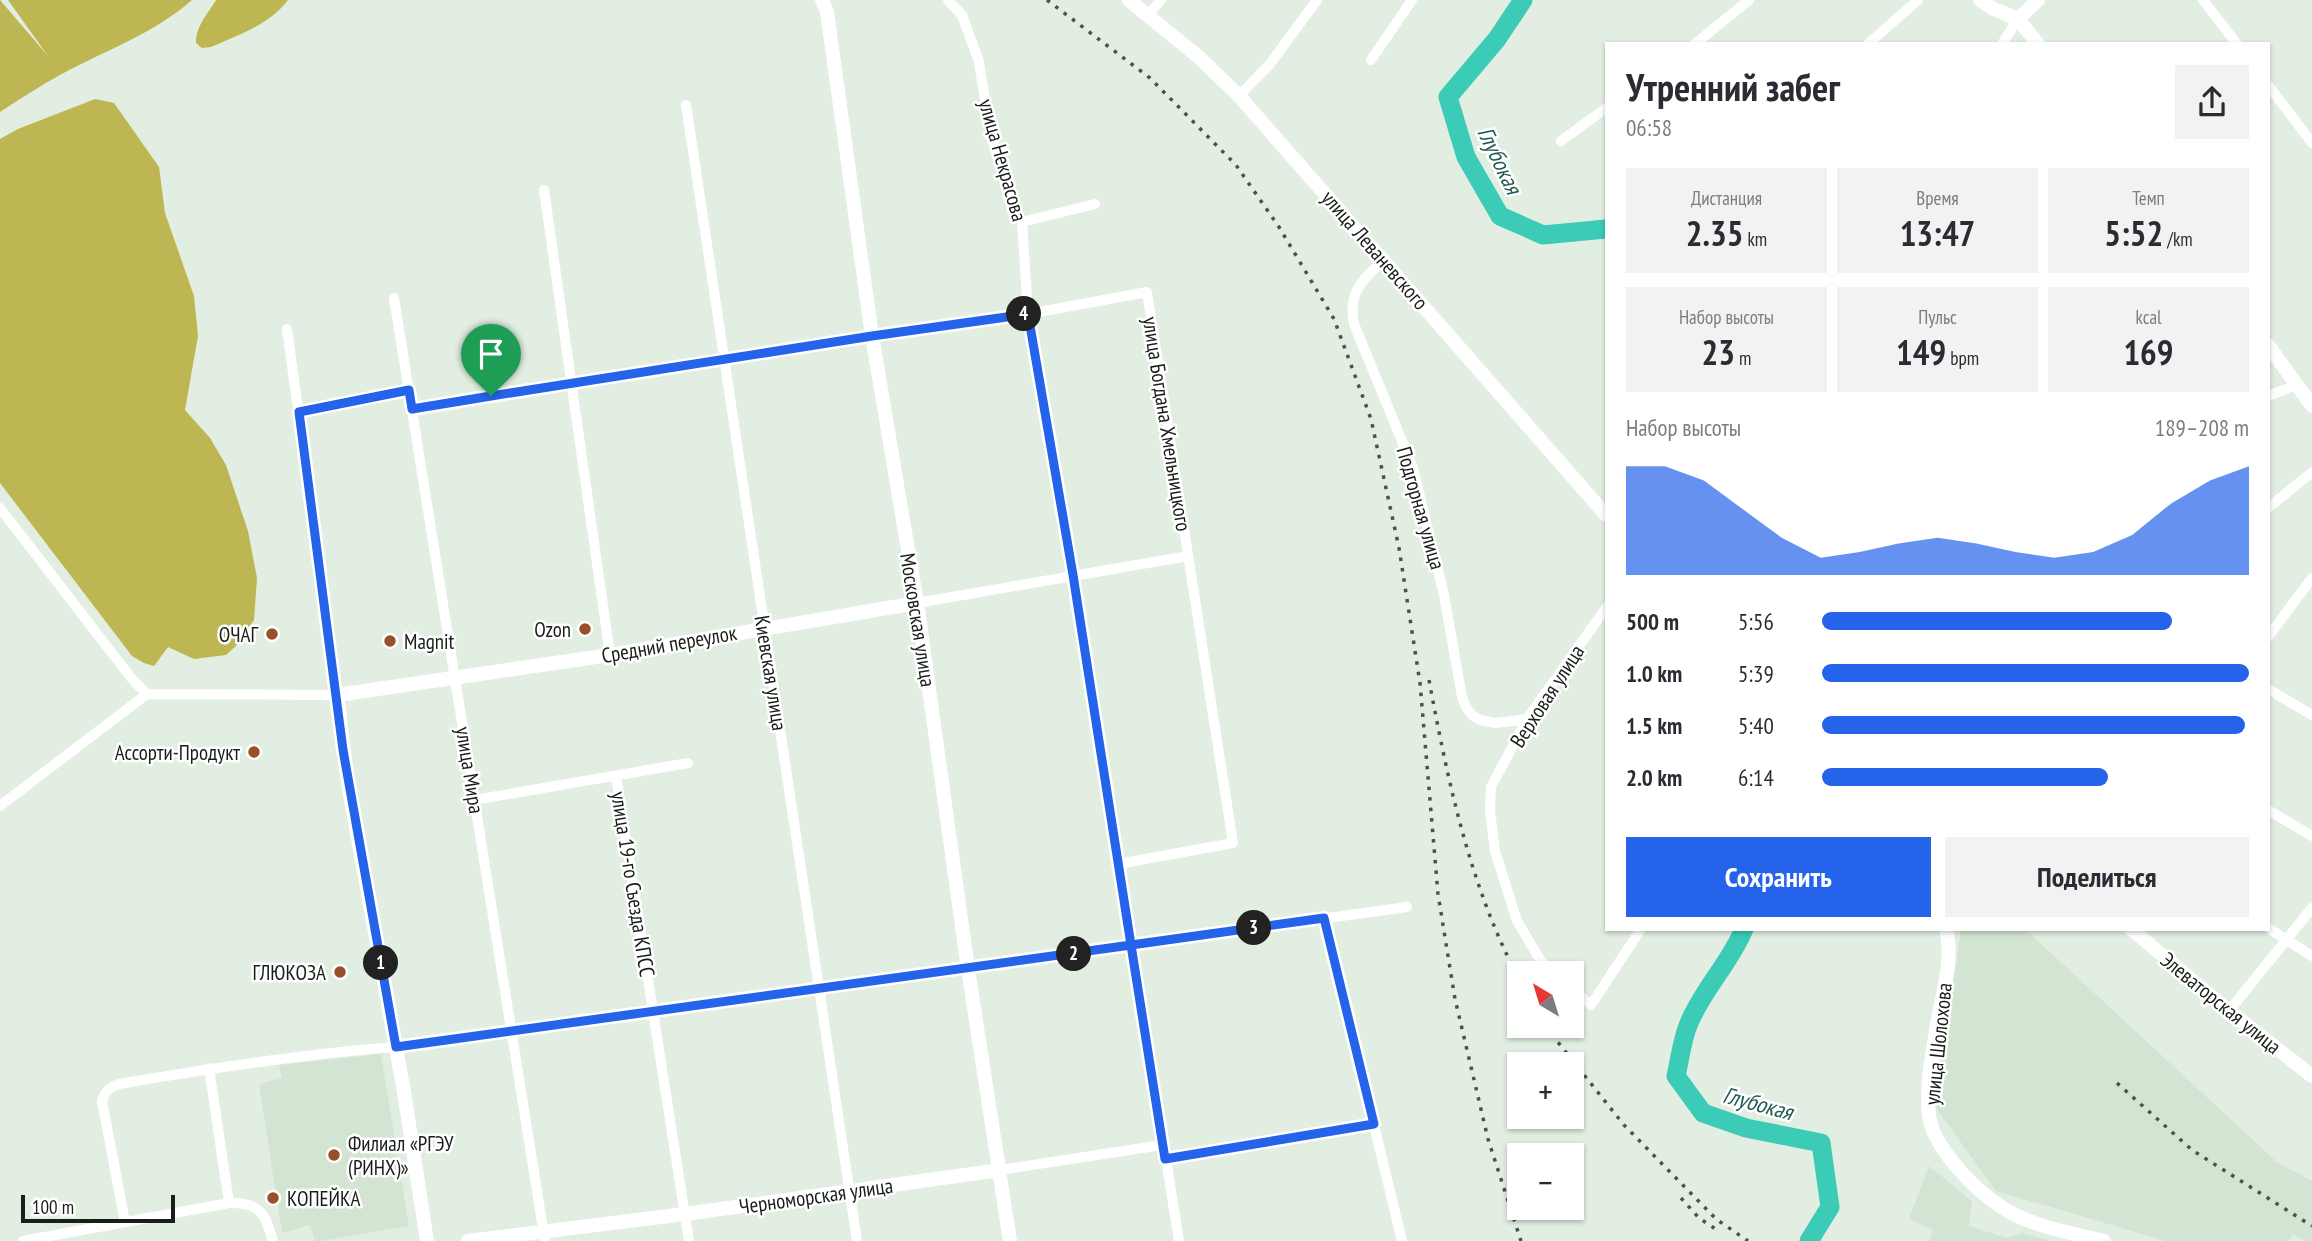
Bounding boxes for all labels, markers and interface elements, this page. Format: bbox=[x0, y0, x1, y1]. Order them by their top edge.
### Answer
text: Утренний забег bbox=[1626, 62, 1840, 111]
button: share bbox=[2175, 65, 2249, 139]
street label: улица Некрасова bbox=[973, 96, 1033, 224]
text: 06:58 bbox=[1626, 113, 1672, 142]
water label: Глубокая bbox=[1471, 122, 1530, 200]
street label: улица Леваневского bbox=[1316, 185, 1434, 315]
text: Дистанция bbox=[1691, 186, 1762, 210]
text: Время bbox=[1916, 186, 1959, 210]
text: Темп bbox=[2132, 186, 2165, 210]
text: 2.35 bbox=[1686, 210, 1743, 256]
text: 13:47 bbox=[1900, 210, 1975, 256]
text: 5:52 bbox=[2104, 210, 2163, 256]
text: km bbox=[1743, 227, 1767, 251]
text: /km bbox=[2163, 227, 2193, 251]
pin: 4 bbox=[1006, 296, 1042, 332]
text: 4 bbox=[1019, 301, 1028, 325]
text: Набор высоты bbox=[1679, 305, 1774, 329]
text: Пульс bbox=[1918, 305, 1957, 329]
text: kcal bbox=[2136, 305, 2161, 329]
street label: улица Богдана Хмельницкого bbox=[1137, 315, 1197, 533]
pin bbox=[461, 324, 521, 396]
text: 23 bbox=[1702, 329, 1735, 375]
text: 149 bbox=[1896, 329, 1946, 375]
text: 169 bbox=[2123, 329, 2174, 375]
icon: arrive bbox=[472, 335, 510, 373]
text: m bbox=[1735, 346, 1751, 370]
text: bpm bbox=[1946, 346, 1979, 370]
text: Набор высоты bbox=[1626, 413, 1741, 442]
text: 189–208 m bbox=[2155, 413, 2249, 442]
street label: Подгорная улица bbox=[1391, 443, 1451, 573]
street label: Московская улица bbox=[894, 551, 942, 689]
text: 500 m bbox=[1626, 607, 1679, 636]
text: 5:56 bbox=[1738, 607, 1774, 636]
street label: Киевская улица bbox=[749, 613, 793, 733]
place label: Ozon bbox=[534, 616, 571, 643]
street label: Средний переулок bbox=[599, 619, 739, 669]
place label: ОЧАГ bbox=[219, 621, 259, 648]
marker: Ozon bbox=[577, 621, 593, 637]
marker: ОЧАГ bbox=[264, 626, 280, 642]
place label: Magnit bbox=[404, 628, 455, 655]
marker: Magnit bbox=[382, 633, 398, 649]
street label: Верховая улица bbox=[1504, 640, 1590, 752]
text: 1.0 km bbox=[1626, 659, 1682, 688]
text: 5:39 bbox=[1738, 659, 1774, 688]
text: 1.5 km bbox=[1626, 711, 1682, 740]
text: 5:40 bbox=[1738, 711, 1774, 740]
street label: улица Мира bbox=[450, 725, 490, 815]
place label: Ассорти-Продукт bbox=[115, 739, 240, 766]
marker: Ассорти-Продукт bbox=[246, 744, 262, 760]
text: 2.0 km bbox=[1626, 763, 1682, 792]
text: 6:14 bbox=[1738, 763, 1774, 792]
street label: улица 19-го Съезда КПСС bbox=[605, 789, 661, 979]
button: Сохранить bbox=[1626, 837, 1931, 917]
button: Поделиться bbox=[1945, 837, 2249, 917]
pin: 3 bbox=[1236, 911, 1272, 946]
text: 3 bbox=[1249, 915, 1258, 939]
pin: 2 bbox=[1056, 936, 1092, 972]
text: 2 bbox=[1069, 941, 1078, 965]
pin: 1 bbox=[364, 946, 398, 981]
street label: Элеваторская улица bbox=[2155, 946, 2287, 1060]
text: 1 bbox=[376, 950, 385, 974]
place label: ГЛЮКОЗА bbox=[252, 959, 326, 986]
north arrow bbox=[1507, 961, 1584, 1038]
map controls bbox=[1507, 961, 1584, 1220]
marker: ГЛЮКОЗА bbox=[332, 964, 348, 980]
street label: улица Шолохова bbox=[1918, 982, 1958, 1106]
button: + bbox=[1507, 1052, 1584, 1129]
water label: Глубокая bbox=[1720, 1080, 1798, 1127]
place label: Филиал «РГЭУ (РИНХ)» bbox=[348, 1130, 454, 1181]
button: − bbox=[1507, 1143, 1584, 1220]
marker: Филиал «РГЭУ (РИНХ)» bbox=[326, 1147, 342, 1163]
street label: Черноморская улица bbox=[737, 1172, 895, 1220]
place label: КОПЕЙКА bbox=[287, 1185, 360, 1212]
marker: КОПЕЙКА bbox=[265, 1190, 281, 1206]
scale bar bbox=[21, 1192, 175, 1224]
text: 100 m bbox=[32, 1195, 74, 1219]

